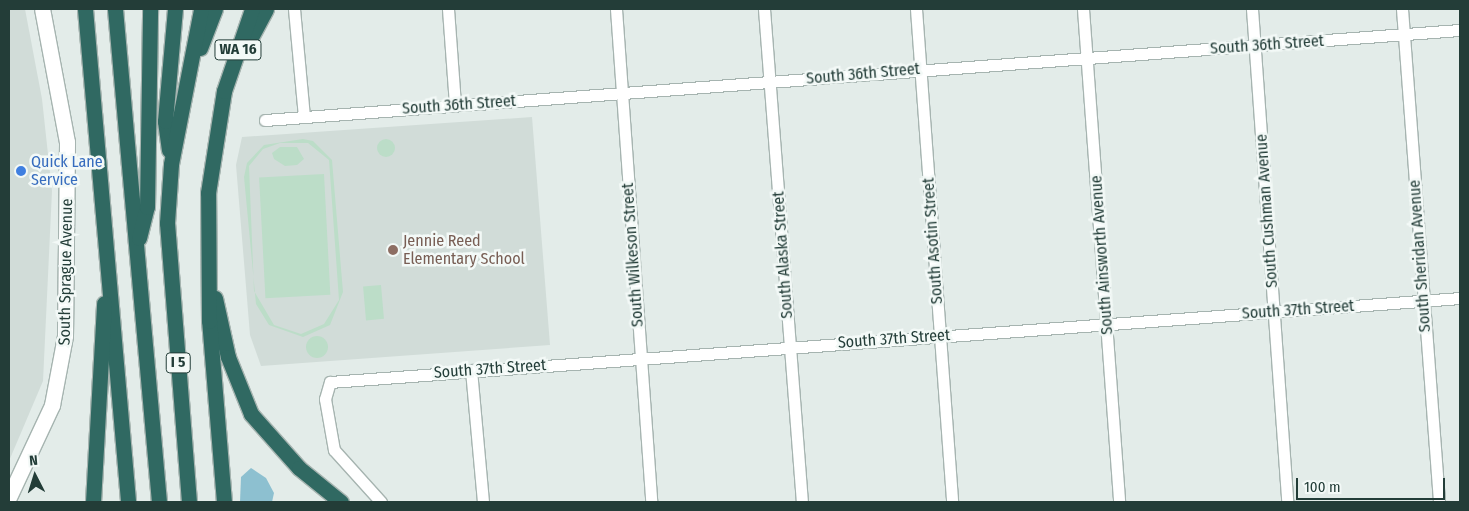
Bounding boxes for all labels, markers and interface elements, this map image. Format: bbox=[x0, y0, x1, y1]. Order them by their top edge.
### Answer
street label: South 36th Street bbox=[1209, 31, 1325, 59]
road number: WA 16 bbox=[214, 38, 262, 62]
street label: South 36th Street bbox=[805, 59, 921, 89]
street label: South 36th Street bbox=[401, 91, 517, 119]
street label: South Cushman Avenue bbox=[1252, 133, 1282, 289]
place label: Quick Lane Service bbox=[31, 152, 103, 190]
marker: Quick Lane Service bbox=[15, 165, 27, 177]
street label: South Ainsworth Avenue bbox=[1087, 175, 1117, 335]
street label: South Asotin Street bbox=[919, 177, 947, 305]
street label: South Sheridan Avenue bbox=[1405, 179, 1435, 333]
street label: South Wilkeson Street bbox=[618, 182, 648, 328]
street label: South Alaska Street bbox=[769, 191, 797, 319]
street label: South Sprague Avenue bbox=[55, 198, 77, 346]
place label: Jennie Reed Elementary School bbox=[403, 231, 525, 269]
marker: Jennie Reed Elementary School bbox=[387, 244, 399, 256]
street label: South 37th Street bbox=[1241, 296, 1355, 324]
street label: South 37th Street bbox=[837, 325, 951, 353]
road number: I 5 bbox=[166, 350, 190, 376]
street label: South 37th Street bbox=[433, 355, 547, 383]
north arrow bbox=[10, 451, 60, 501]
text: N bbox=[29, 452, 39, 469]
scale bar bbox=[1299, 468, 1448, 500]
text: 100 m bbox=[1304, 478, 1341, 496]

